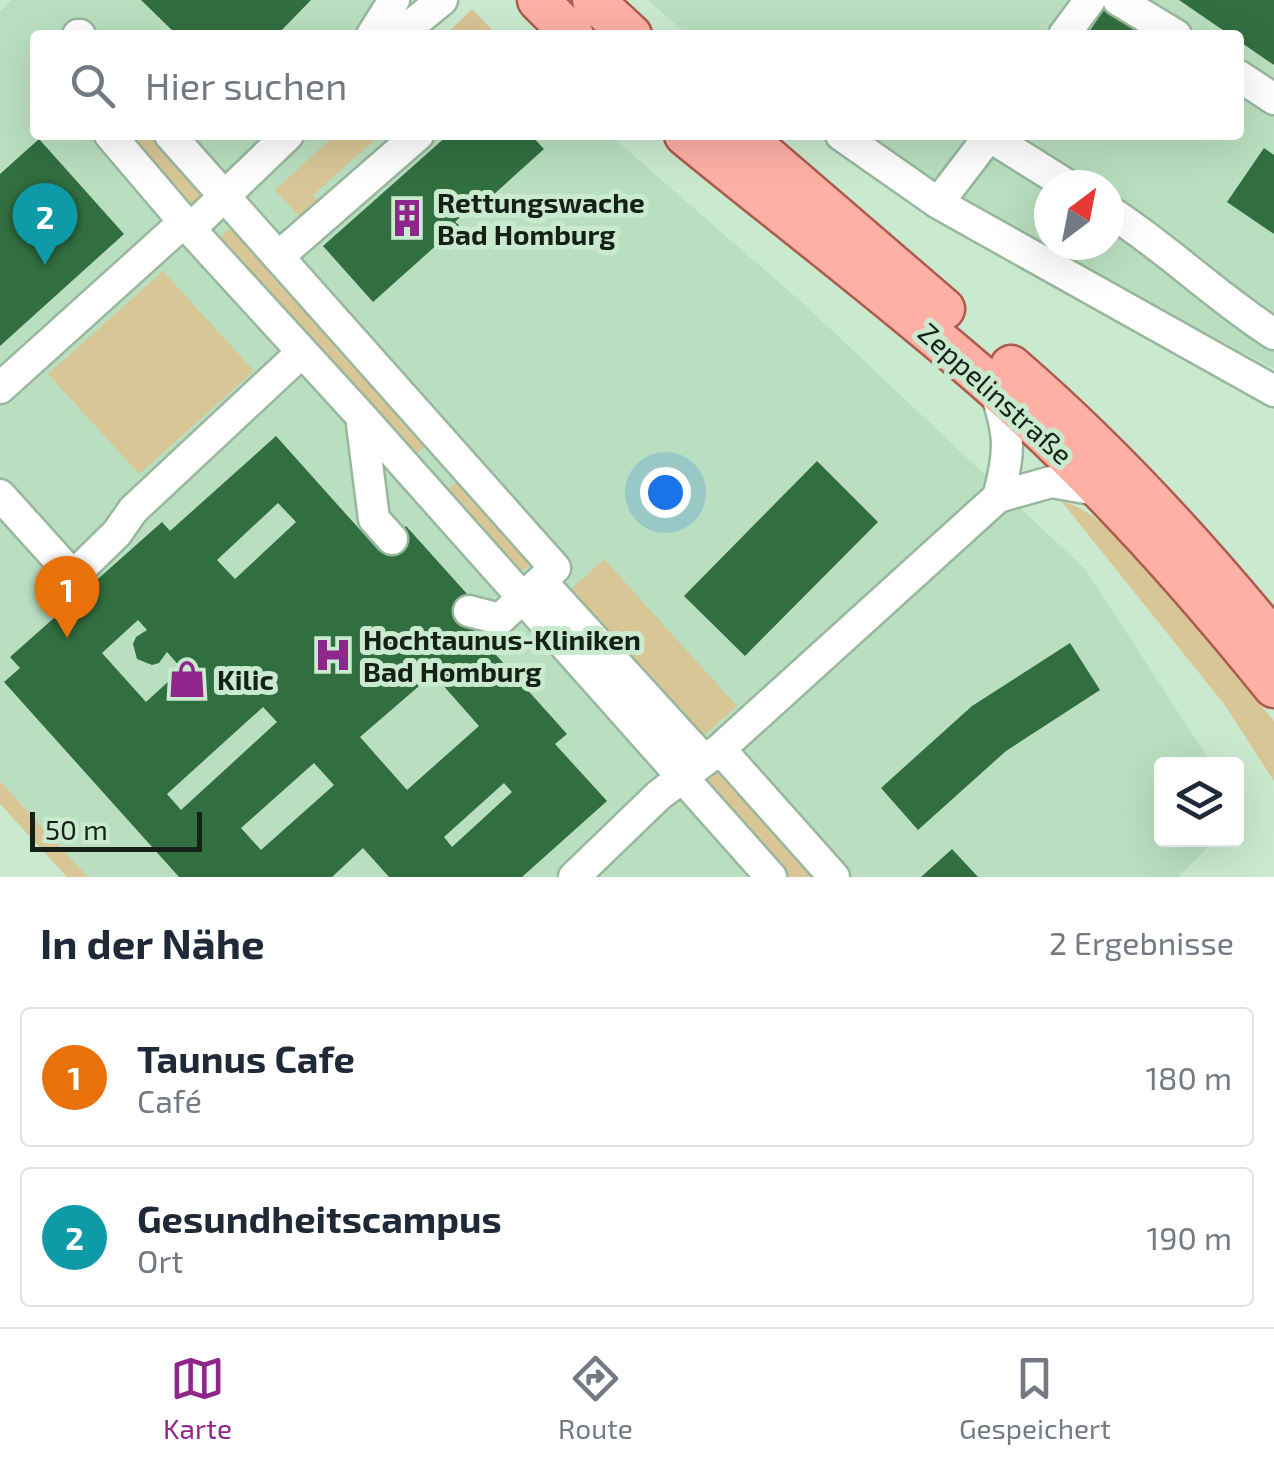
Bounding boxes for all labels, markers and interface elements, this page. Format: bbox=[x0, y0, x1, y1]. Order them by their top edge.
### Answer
search box bbox=[30, 30, 1244, 140]
icon: search bbox=[65, 58, 120, 113]
text: Hier suchen bbox=[145, 62, 347, 108]
north arrow bbox=[1034, 170, 1124, 260]
pin: 2 bbox=[12, 182, 78, 265]
place label: Rettungswache Bad Homburg bbox=[437, 185, 645, 251]
building icon: Rettungswache Bad Homburg bbox=[386, 197, 428, 239]
street label: Zeppelinstraße bbox=[912, 315, 1080, 471]
your location bbox=[640, 467, 691, 518]
pin: 1 bbox=[34, 556, 100, 638]
place label: Hochtaunus-Kliniken Bad Homburg bbox=[363, 622, 641, 688]
hospital icon: Hochtaunus-Kliniken Bad Homburg bbox=[312, 634, 354, 676]
shop icon: Kilic bbox=[166, 658, 208, 700]
place label: Kilic bbox=[217, 662, 274, 696]
map controls bbox=[1154, 757, 1244, 847]
button: layers bbox=[1154, 757, 1244, 847]
scale bar bbox=[30, 807, 202, 851]
text: 50 m bbox=[45, 812, 108, 846]
text: In der Nähe bbox=[40, 917, 265, 967]
text: 2 Ergebnisse bbox=[1049, 923, 1234, 961]
text: Taunus Cafe bbox=[137, 1035, 355, 1081]
text: 1 bbox=[68, 1058, 81, 1096]
text: 180 m bbox=[1145, 1058, 1232, 1096]
text: Café bbox=[137, 1081, 202, 1119]
text: Gesundheitscampus bbox=[137, 1195, 502, 1241]
text: 2 bbox=[65, 1218, 84, 1256]
text: 190 m bbox=[1146, 1218, 1232, 1256]
text: Ort bbox=[137, 1241, 183, 1279]
tab: Karte bbox=[163, 1351, 232, 1445]
tab: Route bbox=[558, 1351, 633, 1445]
tab: Gespeichert bbox=[959, 1351, 1111, 1445]

